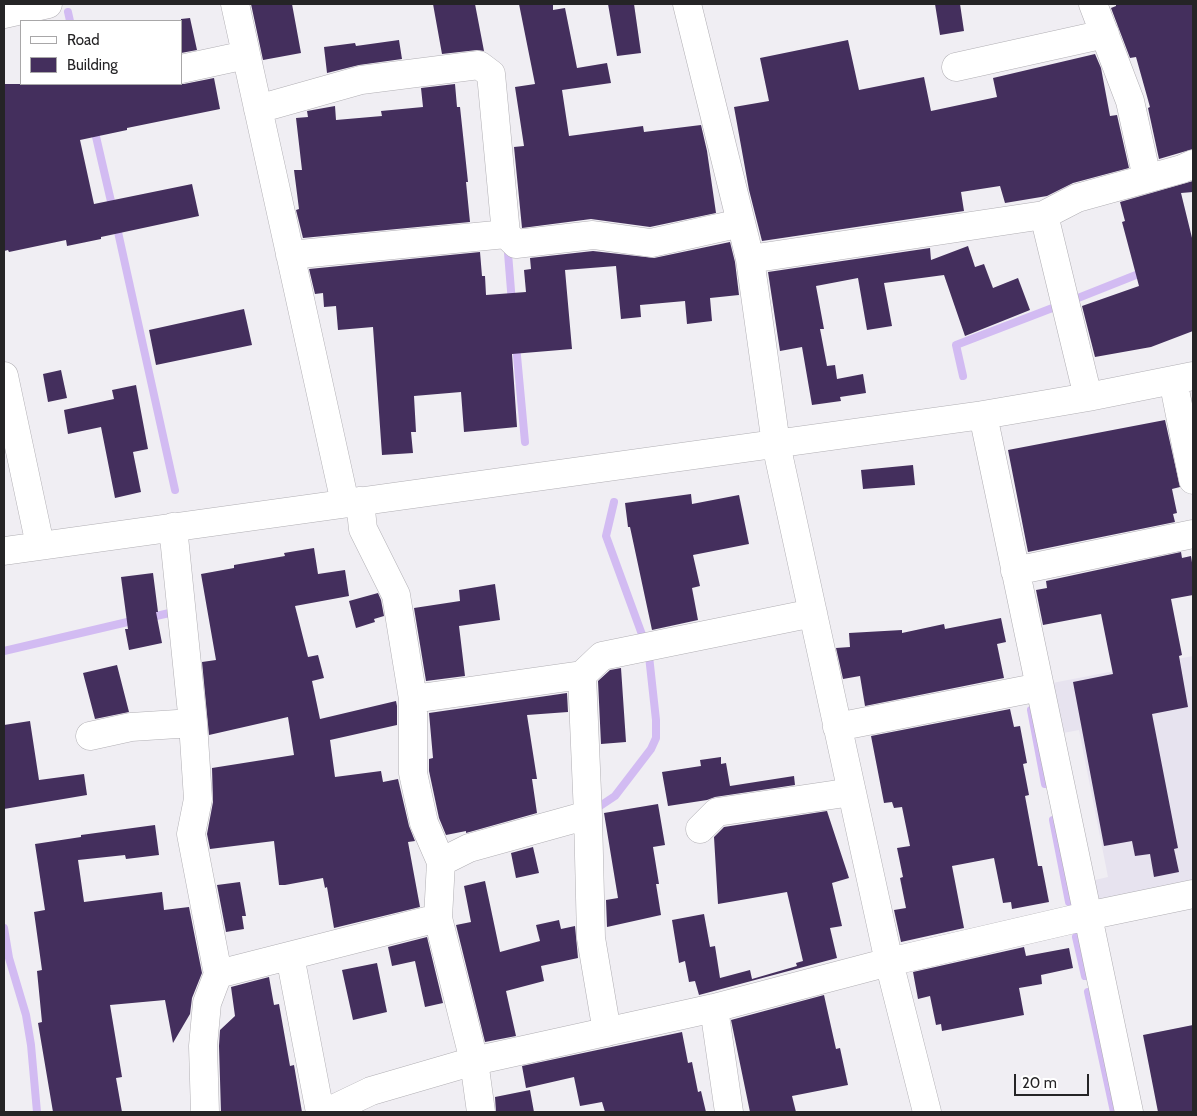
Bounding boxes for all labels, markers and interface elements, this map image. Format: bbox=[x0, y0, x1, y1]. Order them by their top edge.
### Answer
legend bbox=[20, 20, 182, 85]
text: Road bbox=[67, 31, 100, 49]
text: Building bbox=[67, 56, 118, 74]
scale bar bbox=[1017, 1064, 1092, 1096]
text: 20 m bbox=[1022, 1074, 1057, 1092]

